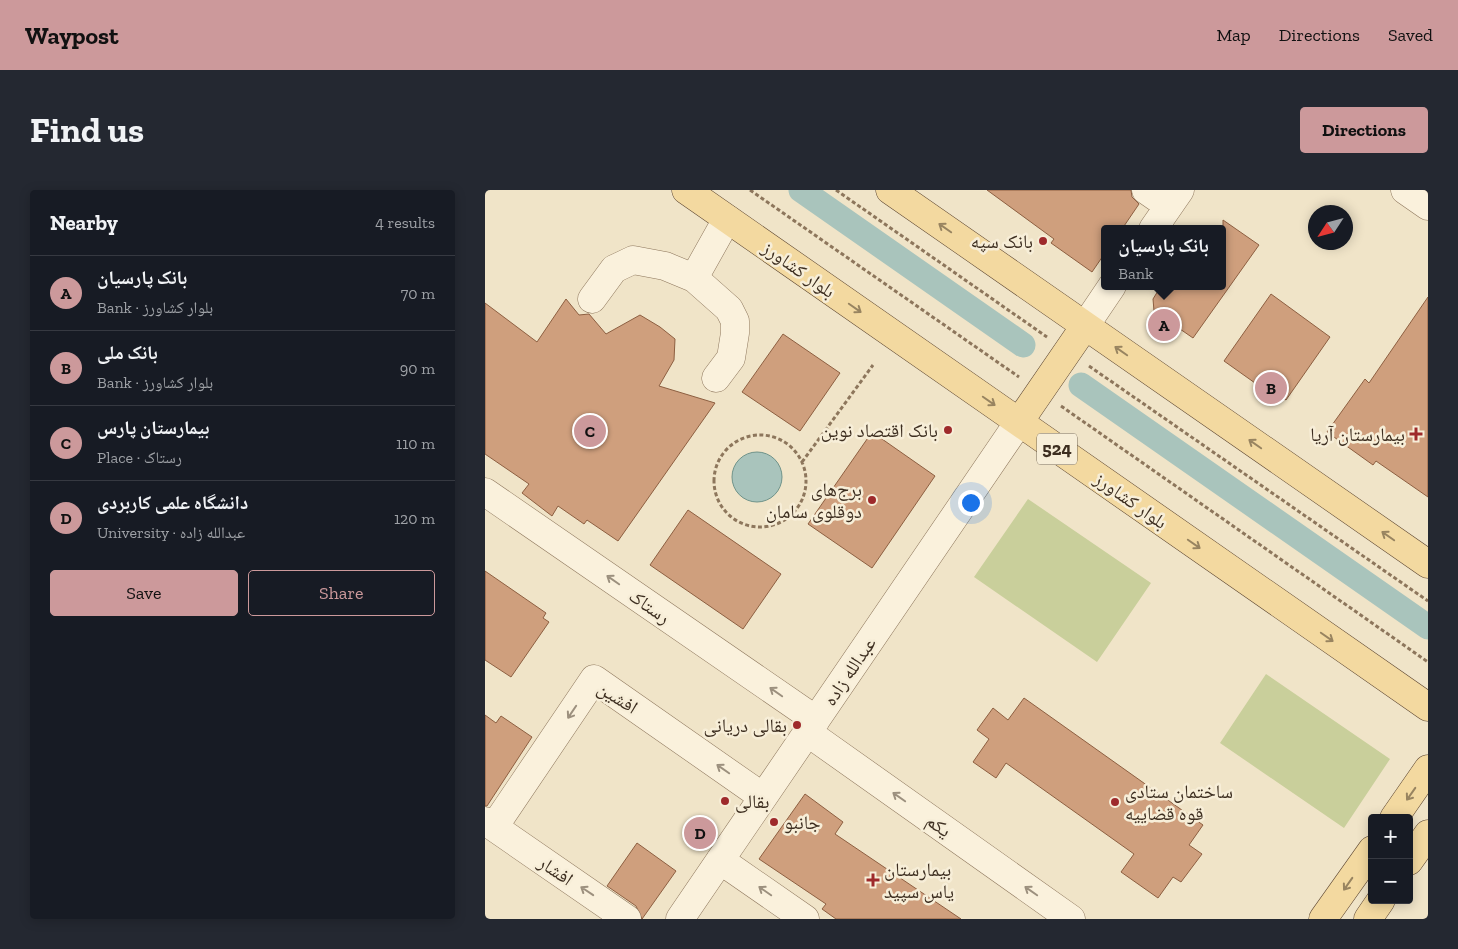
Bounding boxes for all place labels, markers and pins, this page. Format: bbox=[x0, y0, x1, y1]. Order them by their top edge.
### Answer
place label: بانک سپه bbox=[971, 230, 1033, 253]
marker: بانک سپه bbox=[1037, 235, 1049, 247]
pin: A bbox=[1148, 306, 1180, 344]
pin: B bbox=[1255, 369, 1287, 407]
pin: C bbox=[574, 412, 606, 450]
place label: بانک اقتصاد نوین bbox=[821, 419, 938, 442]
place label: بیمارستان آریا bbox=[1310, 423, 1405, 446]
marker: بانک اقتصاد نوین bbox=[942, 424, 954, 436]
marker: بیمارستان آریا bbox=[1409, 427, 1423, 441]
place label: برج‌های دوقلوی سامان bbox=[766, 478, 862, 523]
marker: برج‌های دوقلوی سامان bbox=[866, 494, 878, 506]
place label: بقالی دریانی bbox=[703, 714, 787, 737]
marker: بقالی دریانی bbox=[791, 719, 803, 731]
place label: ساختمان ستادی قوه قضاییه bbox=[1125, 780, 1233, 825]
place label: بقالی bbox=[735, 790, 769, 813]
marker: بقالی bbox=[719, 795, 731, 807]
marker: ساختمان ستادی قوه قضاییه bbox=[1109, 796, 1121, 808]
place label: جانبو bbox=[784, 811, 821, 834]
pin: D bbox=[684, 814, 716, 852]
marker: جانبو bbox=[768, 816, 780, 828]
place label: بیمارستان یاس سپید bbox=[884, 858, 954, 903]
marker: بیمارستان یاس سپید bbox=[866, 873, 880, 887]

